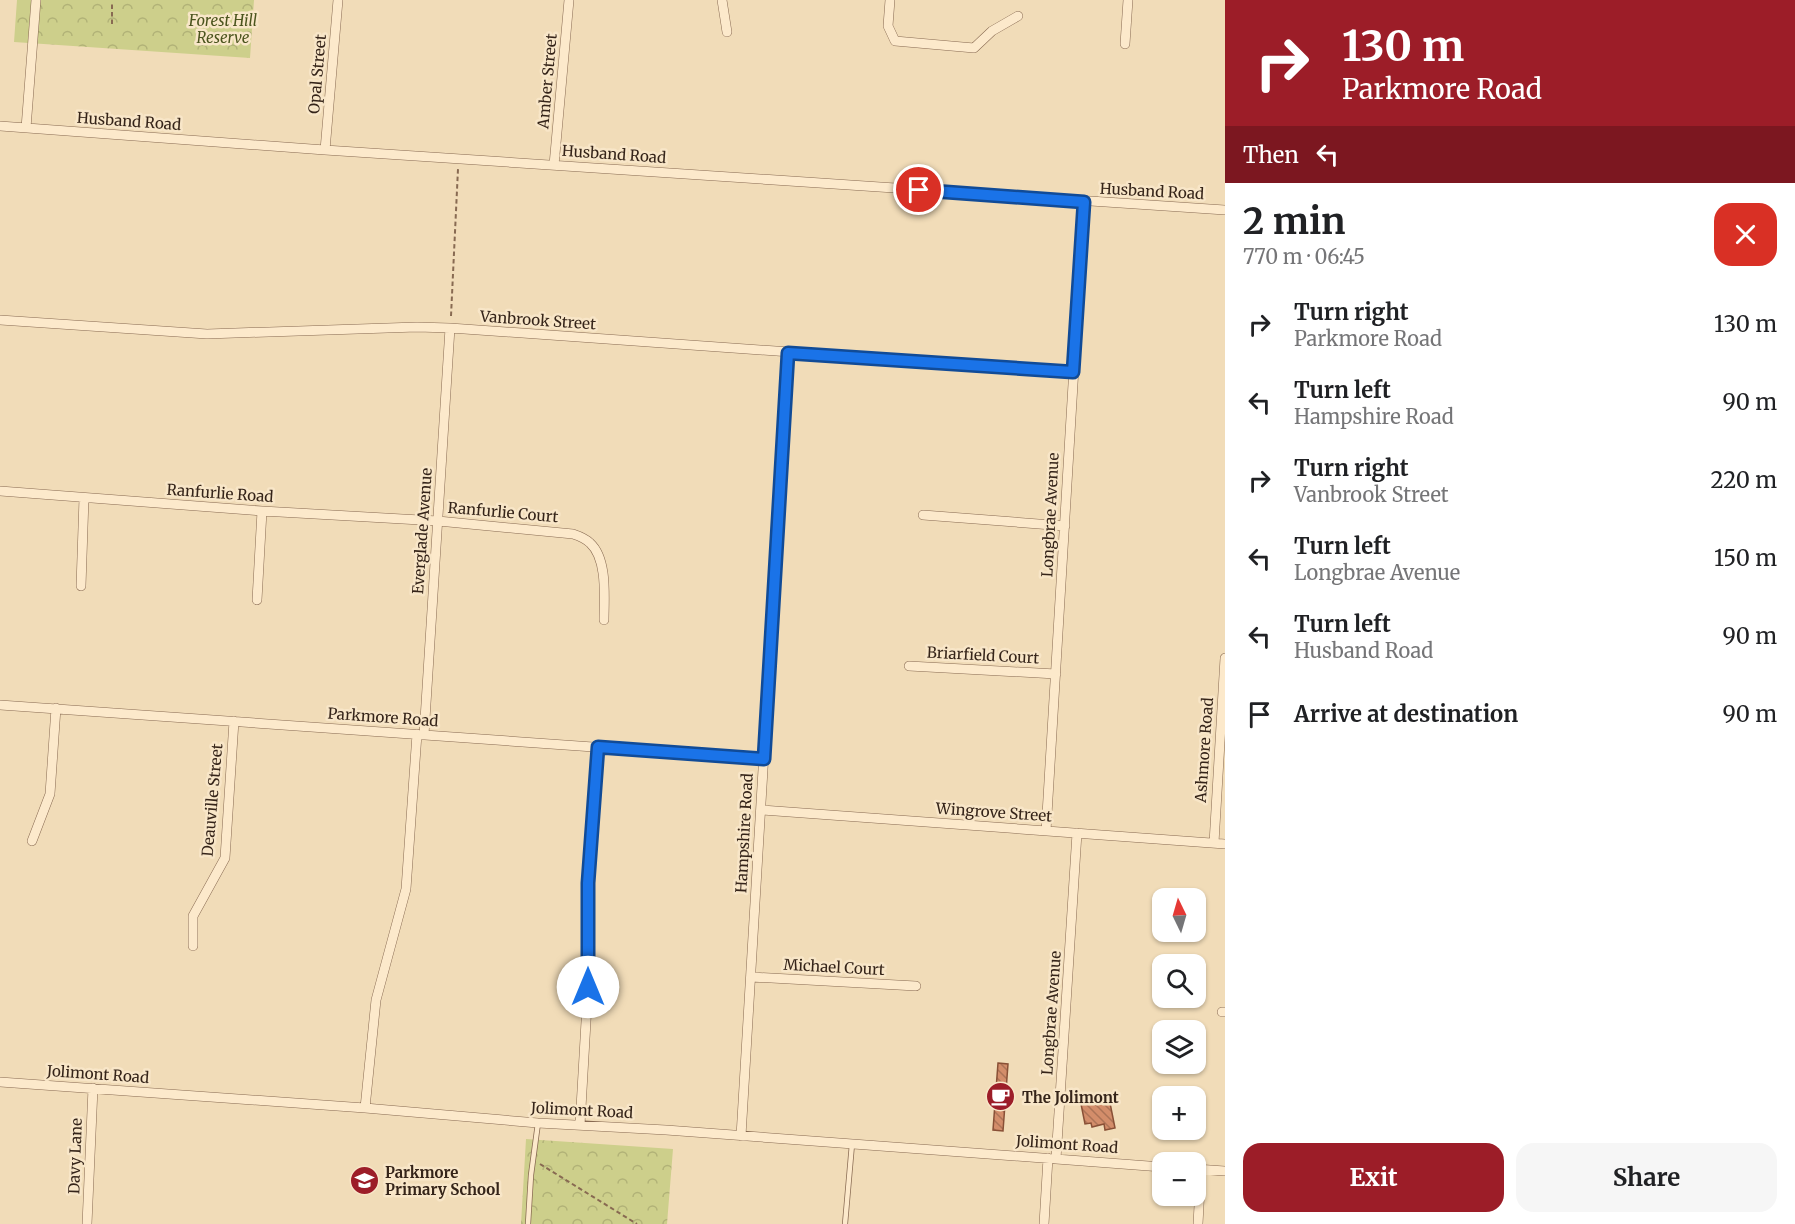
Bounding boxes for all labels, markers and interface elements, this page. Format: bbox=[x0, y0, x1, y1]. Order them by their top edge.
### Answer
park label: Forest Hill Reserve bbox=[188, 11, 257, 47]
text: 130 m bbox=[1342, 20, 1464, 72]
icon: right bbox=[1243, 24, 1321, 102]
street label: Amber Street bbox=[533, 32, 561, 131]
street label: Opal Street bbox=[304, 33, 330, 115]
text: Parkmore Road bbox=[1342, 72, 1542, 106]
street label: Husband Road bbox=[76, 108, 182, 134]
icon: left bbox=[1311, 138, 1344, 171]
street label: Husband Road bbox=[561, 141, 667, 167]
text: Then bbox=[1243, 141, 1299, 169]
pin bbox=[893, 164, 944, 215]
icon: arrive bbox=[902, 173, 935, 206]
street label: Husband Road bbox=[1099, 179, 1205, 203]
text: 2 min bbox=[1243, 199, 1346, 244]
button: close bbox=[1714, 203, 1777, 266]
text: 770 m · 06:45 bbox=[1243, 244, 1365, 269]
text: Turn right bbox=[1294, 298, 1408, 326]
street label: Vanbrook Street bbox=[478, 306, 597, 334]
icon: right bbox=[1243, 308, 1276, 341]
text: 130 m bbox=[1714, 310, 1777, 338]
text: Parkmore Road bbox=[1294, 326, 1442, 351]
text: Turn left bbox=[1294, 376, 1391, 404]
icon: left bbox=[1243, 386, 1276, 419]
text: 90 m bbox=[1722, 388, 1777, 416]
text: Hampshire Road bbox=[1294, 404, 1454, 429]
street label: Longbrae Avenue bbox=[1037, 452, 1063, 578]
text: Turn right bbox=[1294, 454, 1408, 482]
icon: right bbox=[1243, 464, 1276, 497]
text: 220 m bbox=[1710, 466, 1777, 494]
street label: Everglade Avenue bbox=[408, 467, 436, 595]
street label: Ranfurlie Road bbox=[166, 480, 274, 506]
text: Vanbrook Street bbox=[1294, 482, 1449, 507]
street label: Ranfurlie Court bbox=[447, 498, 559, 526]
text: Turn left bbox=[1294, 532, 1391, 560]
icon: left bbox=[1243, 542, 1276, 575]
text: 150 m bbox=[1714, 544, 1777, 572]
text: Longbrae Avenue bbox=[1294, 560, 1460, 585]
text: Turn left bbox=[1294, 610, 1391, 638]
icon: left bbox=[1243, 620, 1276, 653]
text: 90 m bbox=[1722, 622, 1777, 650]
text: Husband Road bbox=[1294, 638, 1433, 663]
street label: Briarfield Court bbox=[926, 643, 1040, 667]
street label: Ashmore Road bbox=[1191, 697, 1217, 804]
icon: arrive bbox=[1243, 698, 1276, 731]
text: Arrive at destination bbox=[1294, 700, 1518, 728]
text: 90 m bbox=[1722, 700, 1777, 728]
street label: Parkmore Road bbox=[327, 704, 439, 730]
street label: Deauville Street bbox=[198, 743, 226, 857]
street label: Hampshire Road bbox=[731, 773, 757, 893]
street label: Wingrove Street bbox=[934, 798, 1053, 826]
north arrow bbox=[1152, 888, 1206, 942]
map controls bbox=[1152, 888, 1206, 1206]
street label: Longbrae Avenue bbox=[1037, 950, 1065, 1076]
button: search bbox=[1152, 954, 1206, 1008]
position arrow bbox=[556, 955, 620, 1019]
street label: Michael Court bbox=[783, 955, 885, 979]
button: layers bbox=[1152, 1020, 1206, 1074]
street label: Jolimont Road bbox=[45, 1061, 150, 1087]
cafe icon: The Jolimont bbox=[985, 1081, 1017, 1113]
button: + bbox=[1152, 1086, 1206, 1140]
place label: The Jolimont bbox=[1022, 1088, 1119, 1107]
street label: Jolimont Road bbox=[529, 1098, 634, 1122]
street label: Davy Lane bbox=[64, 1117, 86, 1194]
street label: Jolimont Road bbox=[1014, 1131, 1119, 1157]
button: Exit bbox=[1243, 1143, 1504, 1212]
button: Share bbox=[1516, 1143, 1777, 1212]
button: − bbox=[1152, 1152, 1206, 1206]
place label: Parkmore Primary School bbox=[385, 1163, 500, 1199]
school or university icon: Parkmore Primary School bbox=[348, 1165, 380, 1197]

